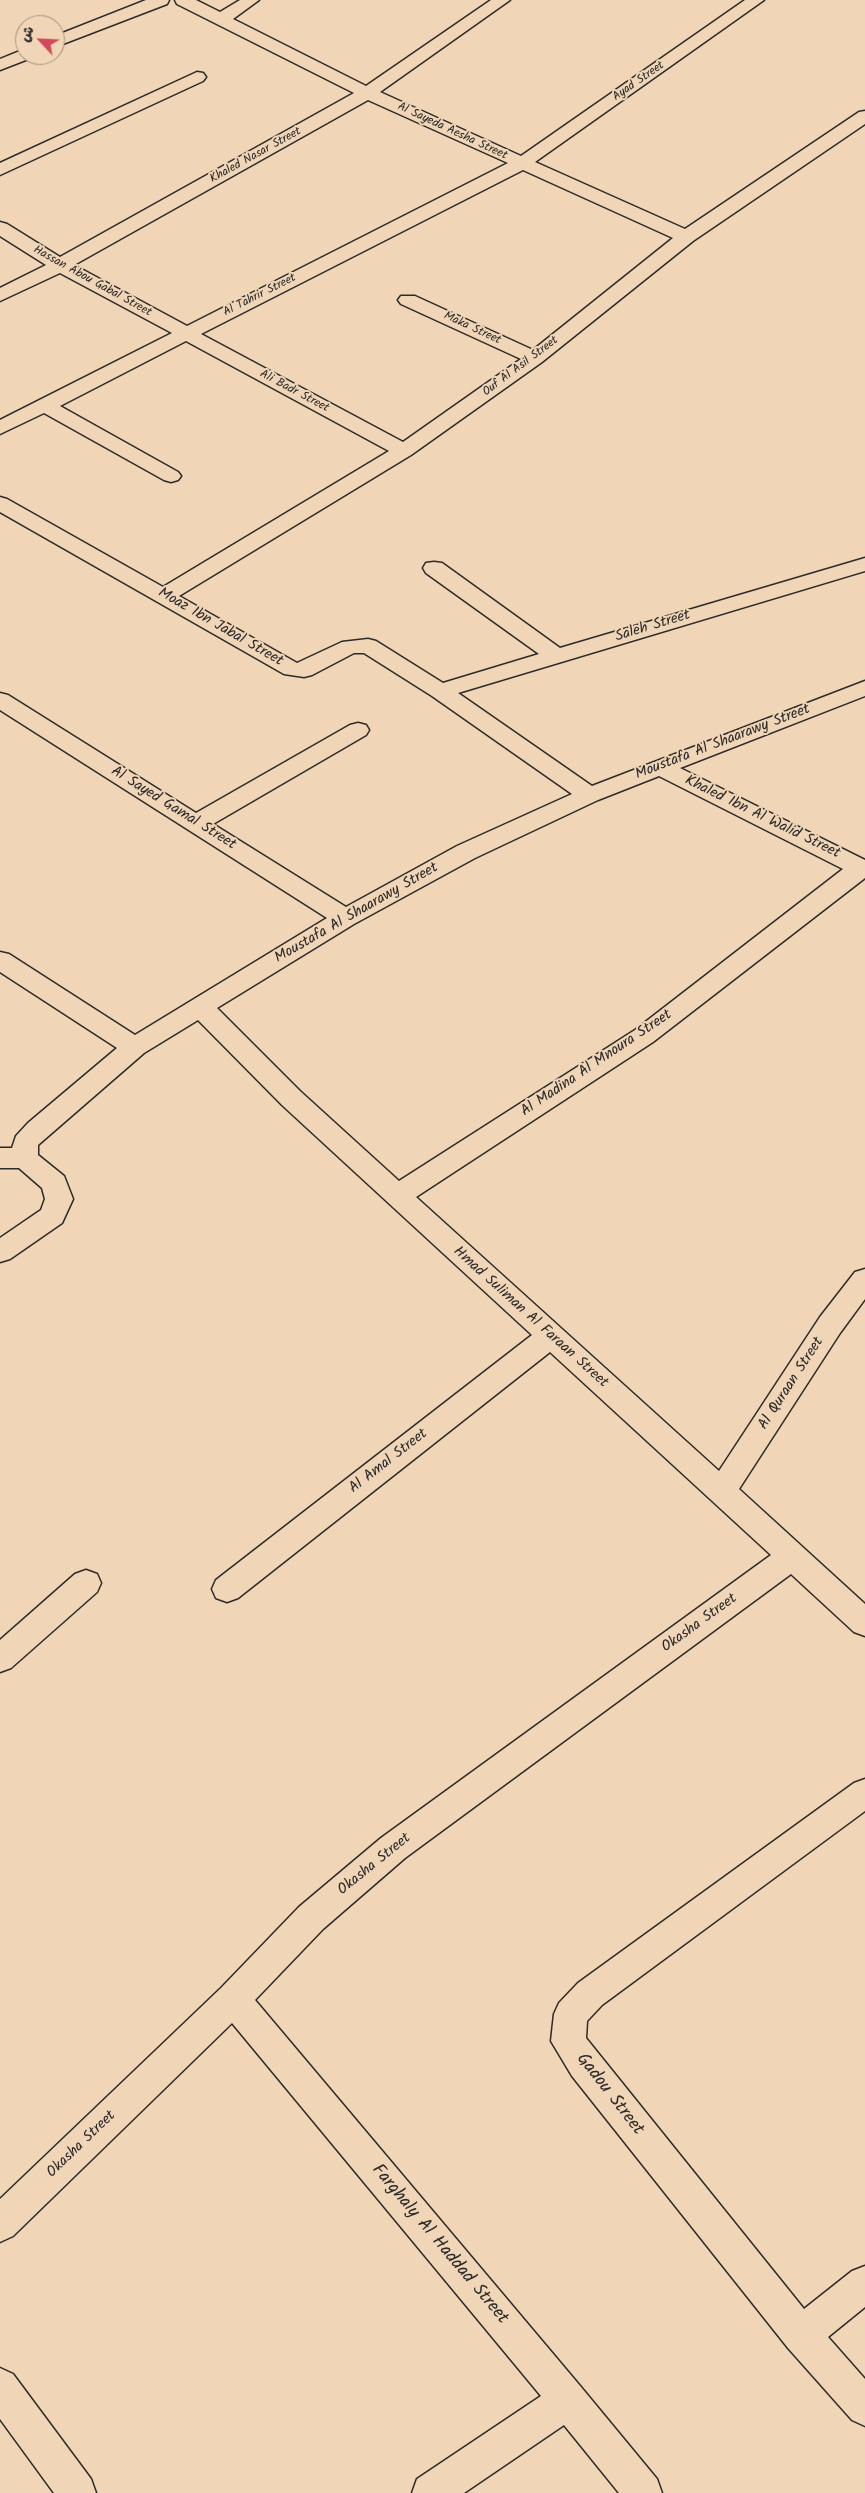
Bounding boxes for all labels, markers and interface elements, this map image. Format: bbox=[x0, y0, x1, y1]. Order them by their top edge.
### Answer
north arrow bbox=[15, 15, 65, 65]
text: ش bbox=[14, 22, 41, 46]
street label: Ayad Street bbox=[610, 59, 668, 105]
street label: Al Sayeda Aesha Street bbox=[395, 100, 509, 164]
street label: Khaled Nasar Street bbox=[208, 125, 304, 187]
street label: Hassan Abou Gabal Street bbox=[30, 243, 154, 321]
street label: Al Tahrir Street bbox=[221, 272, 299, 320]
street label: Maka Street bbox=[441, 309, 503, 349]
street label: Ouf Al Asil Street bbox=[480, 334, 562, 400]
street label: Ali Badr Street bbox=[257, 368, 331, 416]
street label: Moaz Ibn Jabal Street bbox=[154, 585, 286, 671]
street label: Saleh Street bbox=[613, 607, 693, 647]
street label: Moustafa Al Shaarawy Street bbox=[633, 701, 813, 785]
street label: Al Sayed Gamal Street bbox=[107, 763, 239, 855]
street label: Khaled Ibn Al Walid Street bbox=[681, 772, 843, 864]
street label: Moustafa Al Shaarawy Street bbox=[272, 860, 442, 968]
street label: Al Madina Al Mnoura Street bbox=[518, 1007, 676, 1121]
street label: Hmad Suliman Al Faraan Street bbox=[449, 1243, 611, 1393]
street label: Al Quraan Street bbox=[755, 1334, 829, 1434]
street label: Al Amal Street bbox=[346, 1426, 432, 1498]
street label: Okasha Street bbox=[659, 1591, 741, 1657]
street label: Okasha Street bbox=[335, 1830, 415, 1900]
street label: Gadou Street bbox=[570, 2050, 648, 2140]
street label: Okasha Street bbox=[44, 2108, 120, 2182]
street label: Farghaly Al Haddad Street bbox=[366, 2161, 512, 2329]

